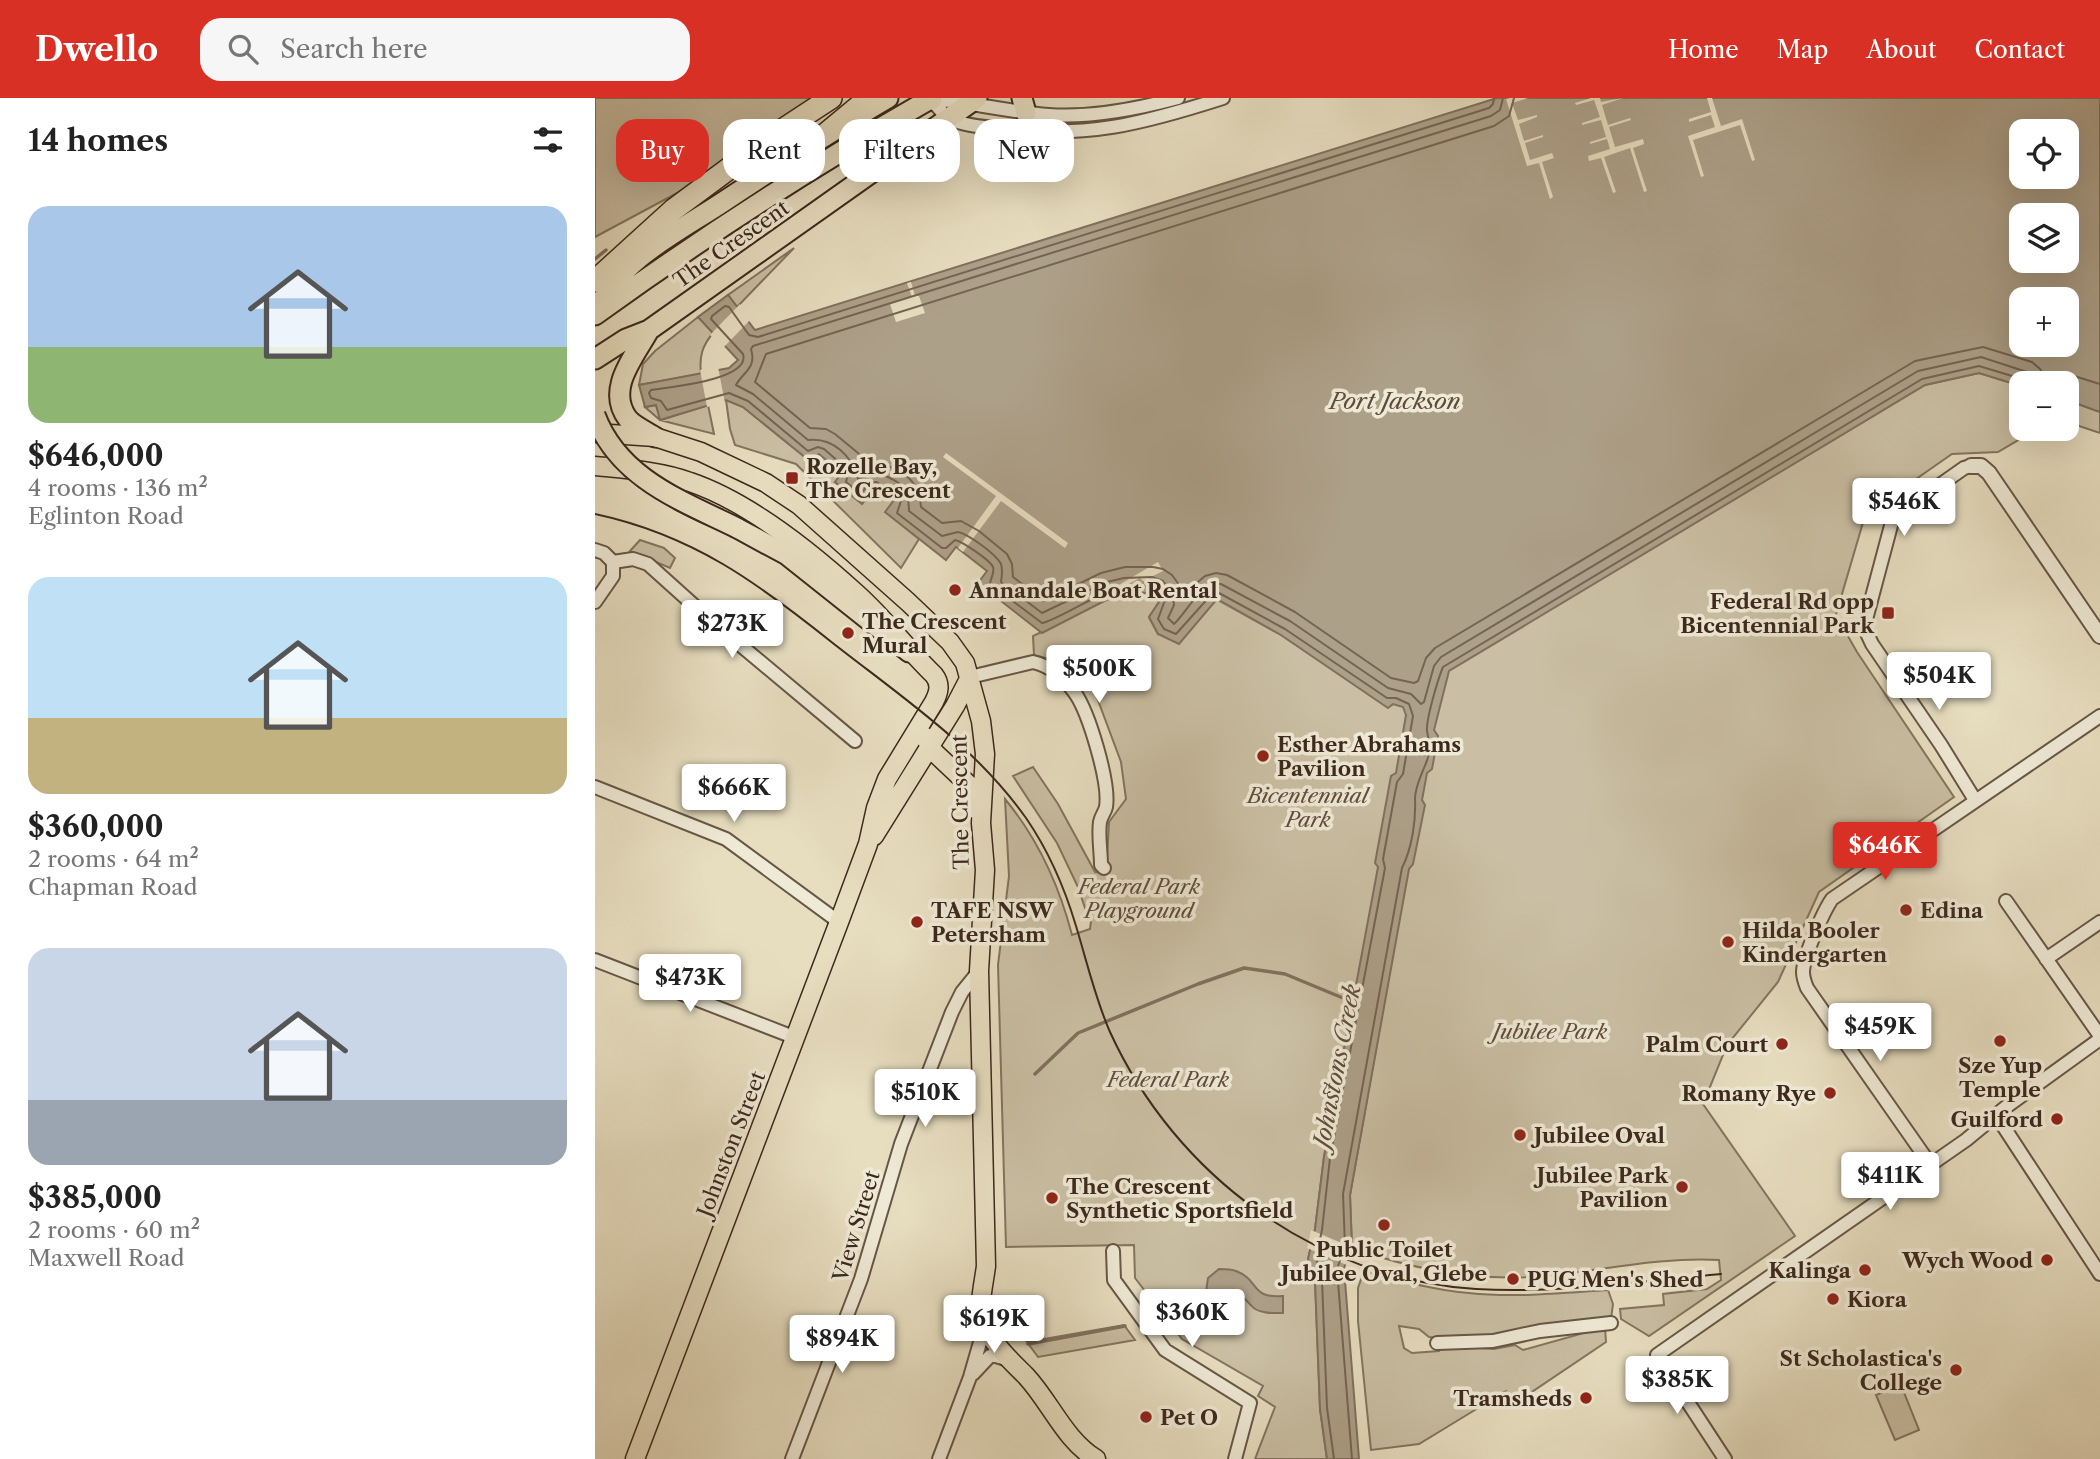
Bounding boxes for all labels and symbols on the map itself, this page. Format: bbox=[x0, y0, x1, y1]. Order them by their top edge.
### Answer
street label: The Crescent bbox=[668, 195, 794, 293]
water label: Port Jackson bbox=[1328, 387, 1461, 415]
place label: Rozelle Bay, The Crescent bbox=[806, 454, 951, 503]
marker: Rozelle Bay, The Crescent bbox=[784, 470, 800, 486]
pin: $546K bbox=[1855, 478, 1953, 538]
place label: Annandale Boat Rental bbox=[968, 578, 1218, 603]
marker: Annandale Boat Rental bbox=[947, 582, 963, 598]
place label: Federal Rd opp Bicentennial Park bbox=[1680, 589, 1875, 638]
pin: $273K bbox=[683, 601, 781, 660]
marker: Federal Rd opp Bicentennial Park bbox=[1880, 605, 1896, 621]
place label: The Crescent Mural bbox=[862, 609, 1007, 658]
marker: The Crescent Mural bbox=[840, 625, 856, 641]
pin: $500K bbox=[1050, 646, 1148, 705]
pin: $504K bbox=[1890, 652, 1988, 712]
place label: Esther Abrahams Pavilion bbox=[1277, 732, 1461, 781]
street label: The Crescent bbox=[946, 734, 974, 870]
marker: Esther Abrahams Pavilion bbox=[1255, 748, 1271, 764]
pin: $666K bbox=[685, 764, 783, 824]
park label: Bicentennial Park bbox=[1245, 783, 1371, 832]
pin: $646K bbox=[1836, 822, 1934, 882]
park label: Federal Park Playground bbox=[1076, 874, 1200, 923]
place label: TAFE NSW Petersham bbox=[931, 898, 1054, 947]
place label: Edina bbox=[1920, 898, 1984, 923]
marker: Edina bbox=[1898, 902, 1914, 918]
marker: TAFE NSW Petersham bbox=[909, 914, 925, 930]
place label: Hilda Booler Kindergarten bbox=[1742, 918, 1888, 967]
marker: Hilda Booler Kindergarten bbox=[1720, 934, 1736, 950]
pin: $473K bbox=[641, 954, 739, 1014]
water label: Johnstons Creek bbox=[1306, 982, 1367, 1157]
pin: $459K bbox=[1831, 1004, 1929, 1063]
park label: Jubilee Park bbox=[1487, 1019, 1607, 1044]
place label: Palm Court bbox=[1645, 1032, 1769, 1057]
marker: Sze Yup Temple bbox=[1992, 1033, 2008, 1049]
marker: Palm Court bbox=[1774, 1036, 1790, 1052]
place label: Sze Yup Temple bbox=[1958, 1053, 2042, 1102]
street label: Johnston Street bbox=[691, 1067, 770, 1223]
park label: Federal Park bbox=[1105, 1067, 1229, 1092]
pin: $510K bbox=[876, 1070, 974, 1129]
place label: Romany Rye bbox=[1682, 1081, 1816, 1106]
marker: Romany Rye bbox=[1822, 1085, 1838, 1101]
place label: Guilford bbox=[1951, 1107, 2043, 1132]
marker: Guilford bbox=[2049, 1111, 2065, 1127]
place label: Jubilee Oval bbox=[1530, 1123, 1665, 1148]
marker: Jubilee Oval bbox=[1512, 1127, 1528, 1143]
pin: $411K bbox=[1841, 1152, 1939, 1212]
place label: Jubilee Park Pavilion bbox=[1533, 1163, 1669, 1212]
street label: View Street bbox=[827, 1167, 885, 1286]
place label: The Crescent Synthetic Sportsfield bbox=[1066, 1174, 1293, 1223]
marker: Jubilee Park Pavilion bbox=[1674, 1179, 1690, 1195]
marker: The Crescent Synthetic Sportsfield bbox=[1044, 1190, 1060, 1206]
marker: Public Toilet Jubilee Oval, Glebe bbox=[1376, 1217, 1392, 1233]
place label: Public Toilet Jubilee Oval, Glebe bbox=[1277, 1237, 1487, 1286]
place label: Wych Wood bbox=[1901, 1248, 2033, 1273]
marker: Wych Wood bbox=[2039, 1252, 2055, 1268]
place label: Kalinga bbox=[1769, 1258, 1852, 1283]
marker: Kalinga bbox=[1857, 1262, 1873, 1278]
place label: PUG Men's Shed bbox=[1527, 1267, 1704, 1292]
marker: PUG Men's Shed bbox=[1505, 1271, 1521, 1287]
place label: Kiora bbox=[1847, 1287, 1908, 1312]
pin: $360K bbox=[1143, 1290, 1241, 1349]
marker: Kiora bbox=[1825, 1291, 1841, 1307]
pin: $619K bbox=[945, 1296, 1043, 1355]
pin: $894K bbox=[793, 1316, 891, 1375]
place label: St Scholastica's College bbox=[1779, 1346, 1942, 1395]
pin: $385K bbox=[1628, 1356, 1726, 1416]
marker: St Scholastica's College bbox=[1948, 1362, 1964, 1378]
place label: Tramsheds bbox=[1453, 1386, 1572, 1411]
marker: Tramsheds bbox=[1578, 1390, 1594, 1406]
place label: Pet O bbox=[1160, 1405, 1218, 1430]
marker: Pet O bbox=[1138, 1409, 1154, 1425]

